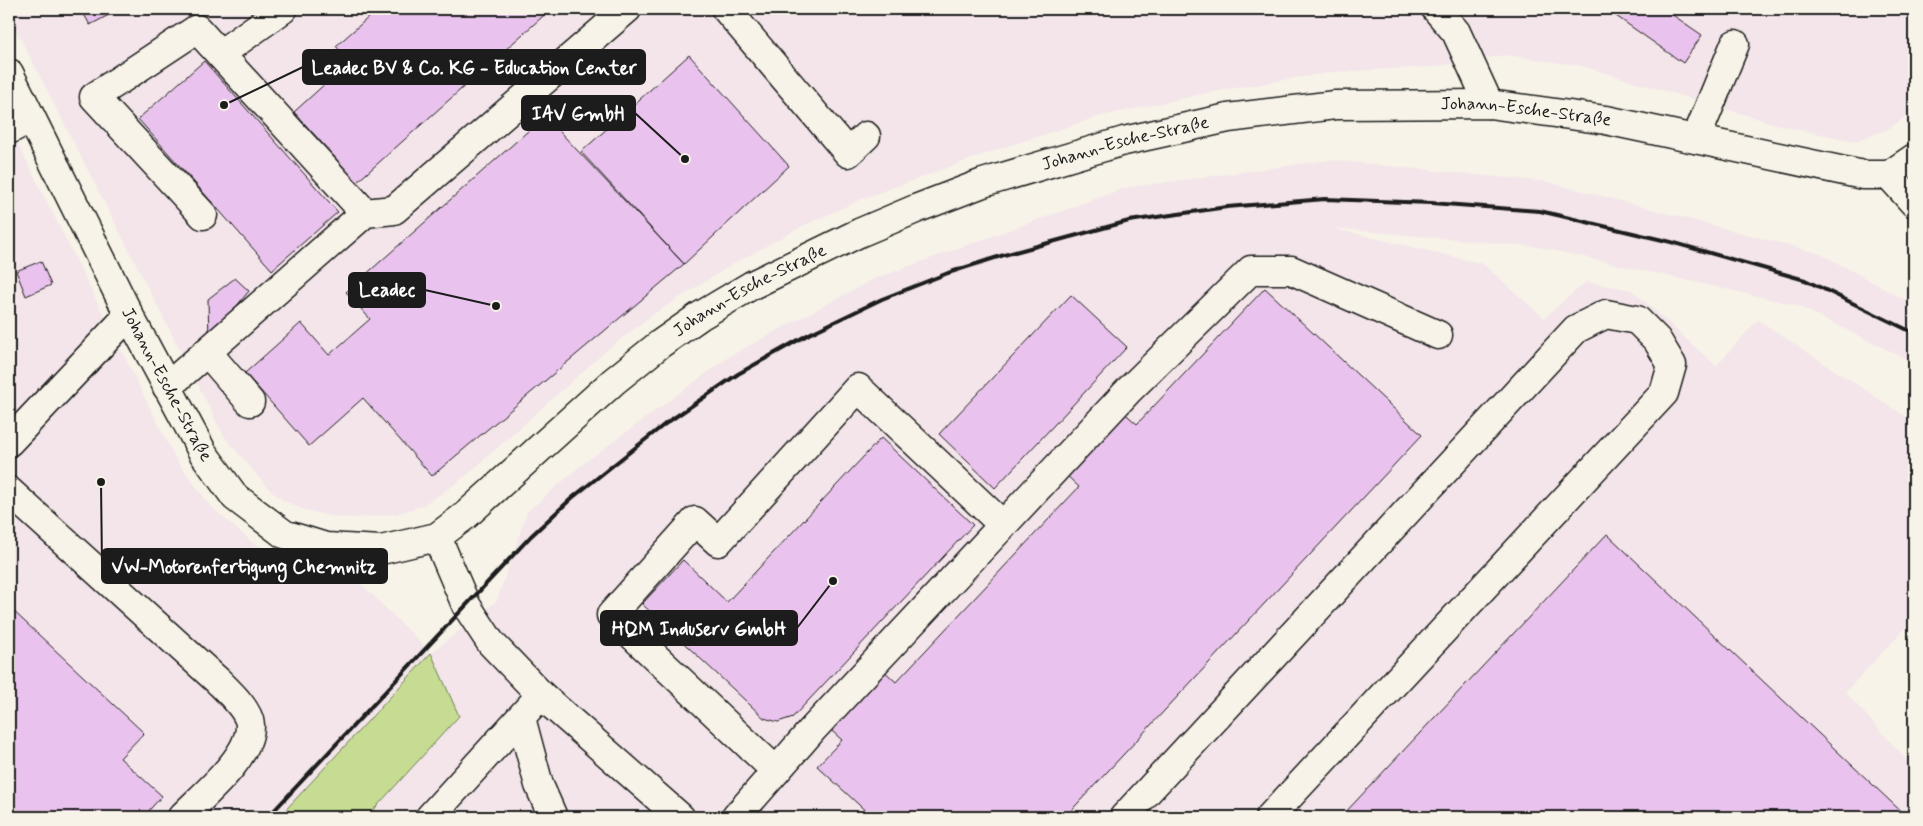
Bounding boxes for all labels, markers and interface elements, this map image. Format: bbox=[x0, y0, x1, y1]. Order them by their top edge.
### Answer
callout: Leadec BV & Co. KG - Education Center bbox=[303, 50, 645, 84]
text: Leadec BV & Co. KG - Education Center bbox=[311, 56, 638, 81]
street label: Johann-Esche-Straße bbox=[1440, 92, 1614, 133]
callout: IAV GmbH bbox=[522, 96, 635, 130]
text: IAV GmbH bbox=[532, 102, 624, 127]
street label: Johann-Esche-Straße bbox=[1039, 111, 1211, 177]
street label: Johann-Esche-Straße bbox=[669, 239, 831, 343]
callout: Leadec bbox=[349, 273, 425, 307]
text: Leadec bbox=[359, 278, 416, 303]
street label: Johann-Esche-Straße bbox=[115, 303, 218, 467]
callout: VW-Motorenfertigung Chemnitz bbox=[102, 549, 387, 583]
text: VW-Motorenfertigung Chemnitz bbox=[112, 555, 377, 583]
callout: HQM Induserv GmbH bbox=[601, 611, 797, 645]
text: HQM Induserv GmbH bbox=[612, 617, 787, 642]

